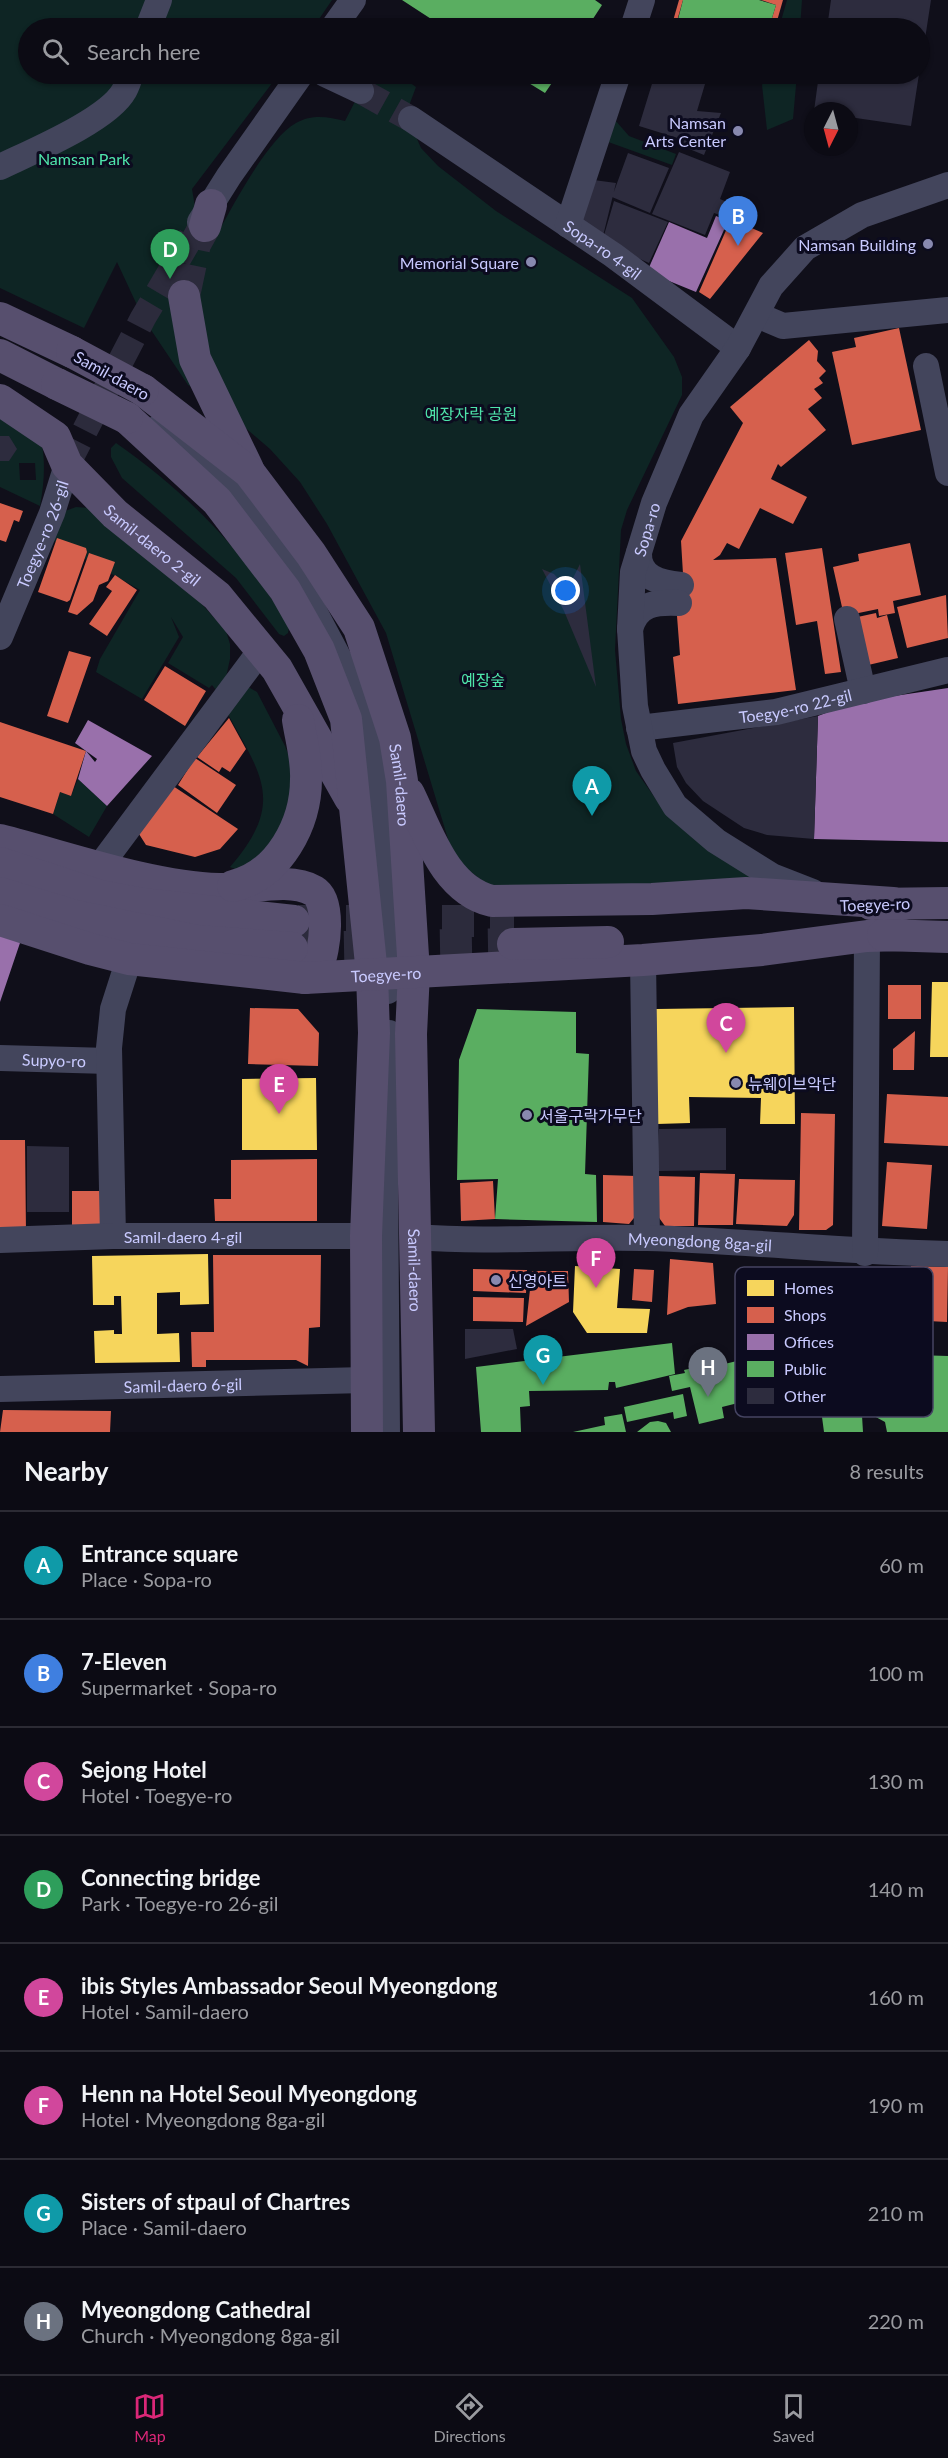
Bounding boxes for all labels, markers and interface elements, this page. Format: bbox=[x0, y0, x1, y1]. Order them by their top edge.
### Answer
search box bbox=[18, 18, 930, 84]
icon: search bbox=[39, 35, 72, 68]
text: Search here bbox=[87, 38, 200, 65]
north arrow bbox=[804, 102, 858, 156]
place label: Namsan Arts Center bbox=[645, 113, 726, 150]
marker: Namsan Arts Center bbox=[731, 124, 745, 138]
park label: Namsan Park bbox=[38, 149, 131, 168]
pin: B bbox=[718, 196, 758, 246]
street label: Sopa-ro 4-gil bbox=[561, 215, 646, 283]
pin: D bbox=[150, 230, 190, 279]
place label: Namsan Building bbox=[798, 235, 916, 254]
marker: Namsan Building bbox=[921, 237, 935, 251]
place label: Memorial Square bbox=[400, 253, 519, 272]
marker: Memorial Square bbox=[524, 255, 538, 269]
street label: Samil-daero bbox=[71, 347, 153, 403]
park label: 예장자락 공원 bbox=[425, 404, 517, 423]
street label: Toegye-ro 26-gil bbox=[12, 478, 71, 591]
street label: Samil-daero 2-gil bbox=[101, 500, 205, 589]
street label: Sopa-ro bbox=[629, 500, 663, 558]
your location bbox=[551, 576, 580, 605]
park label: 예장숲 bbox=[461, 670, 505, 689]
street label: Toegye-ro 22-gil bbox=[738, 684, 854, 726]
street label: Samil-daero bbox=[387, 742, 414, 827]
pin: A bbox=[572, 766, 612, 816]
street label: Toegye-ro bbox=[840, 893, 910, 915]
street label: Toegye-ro bbox=[350, 962, 422, 985]
pin: C bbox=[706, 1004, 746, 1053]
street label: Supyo-ro bbox=[22, 1049, 86, 1070]
pin: E bbox=[260, 1064, 298, 1114]
place label: 뉴웨이브악단 bbox=[748, 1074, 837, 1093]
marker: 뉴웨이브악단 bbox=[729, 1076, 743, 1090]
place label: 서울구락가무단 bbox=[539, 1106, 642, 1125]
marker: 서울구락가무단 bbox=[520, 1108, 534, 1122]
street label: Samil-daero 4-gil bbox=[124, 1227, 242, 1246]
street label: Samil-daero bbox=[405, 1228, 426, 1312]
street label: Myeongdong 8ga-gil bbox=[628, 1228, 773, 1254]
pin: F bbox=[576, 1238, 616, 1288]
legend bbox=[735, 1267, 933, 1417]
place label: 신영아트 bbox=[508, 1271, 567, 1290]
marker: 신영아트 bbox=[489, 1273, 503, 1287]
text: Homes bbox=[784, 1278, 834, 1297]
text: Shops bbox=[784, 1305, 827, 1324]
text: Offices bbox=[784, 1332, 834, 1351]
pin: G bbox=[524, 1336, 562, 1385]
pin: H bbox=[688, 1348, 728, 1397]
text: Public bbox=[784, 1359, 827, 1378]
street label: Samil-daero 6-gil bbox=[123, 1374, 242, 1395]
text: Other bbox=[784, 1386, 826, 1405]
text: Nearby bbox=[24, 1455, 109, 1487]
text: 8 results bbox=[849, 1459, 924, 1483]
text: Entrance square bbox=[81, 1540, 238, 1567]
text: A bbox=[37, 1553, 50, 1577]
text: 60 m bbox=[879, 1553, 924, 1577]
text: Place · Sopa-ro bbox=[81, 1567, 212, 1591]
text: 7-Eleven bbox=[81, 1648, 167, 1675]
text: B bbox=[37, 1661, 50, 1685]
text: 100 m bbox=[868, 1661, 924, 1685]
text: Supermarket · Sopa-ro bbox=[81, 1675, 277, 1699]
text: Sejong Hotel bbox=[81, 1756, 207, 1783]
text: C bbox=[37, 1769, 50, 1793]
text: 130 m bbox=[868, 1769, 924, 1793]
text: Hotel · Toegye-ro bbox=[81, 1783, 232, 1807]
text: Connecting bridge bbox=[81, 1864, 261, 1891]
text: D bbox=[36, 1877, 51, 1901]
text: 140 m bbox=[868, 1877, 924, 1901]
text: Park · Toegye-ro 26-gil bbox=[81, 1891, 278, 1915]
text: ibis Styles Ambassador Seoul Myeongdong bbox=[81, 1972, 497, 1999]
text: E bbox=[38, 1985, 49, 2009]
text: 160 m bbox=[868, 1985, 924, 2009]
text: Hotel · Samil-daero bbox=[81, 1999, 249, 2023]
text: Henn na Hotel Seoul Myeongdong bbox=[81, 2080, 417, 2107]
text: F bbox=[38, 2093, 49, 2117]
text: 190 m bbox=[868, 2093, 924, 2117]
text: Hotel · Myeongdong 8ga-gil bbox=[81, 2107, 325, 2131]
text: Sisters of stpaul of Chartres bbox=[81, 2188, 350, 2215]
text: G bbox=[36, 2201, 51, 2225]
text: 210 m bbox=[868, 2201, 924, 2225]
text: Place · Samil-daero bbox=[81, 2215, 247, 2239]
text: Myeongdong Cathedral bbox=[81, 2296, 311, 2323]
text: H bbox=[36, 2309, 51, 2333]
text: 220 m bbox=[868, 2309, 924, 2333]
text: Church · Myeongdong 8ga-gil bbox=[81, 2323, 340, 2347]
tab: Map bbox=[133, 2390, 166, 2445]
tab: Directions bbox=[433, 2390, 506, 2445]
tab: Saved bbox=[773, 2390, 814, 2445]

